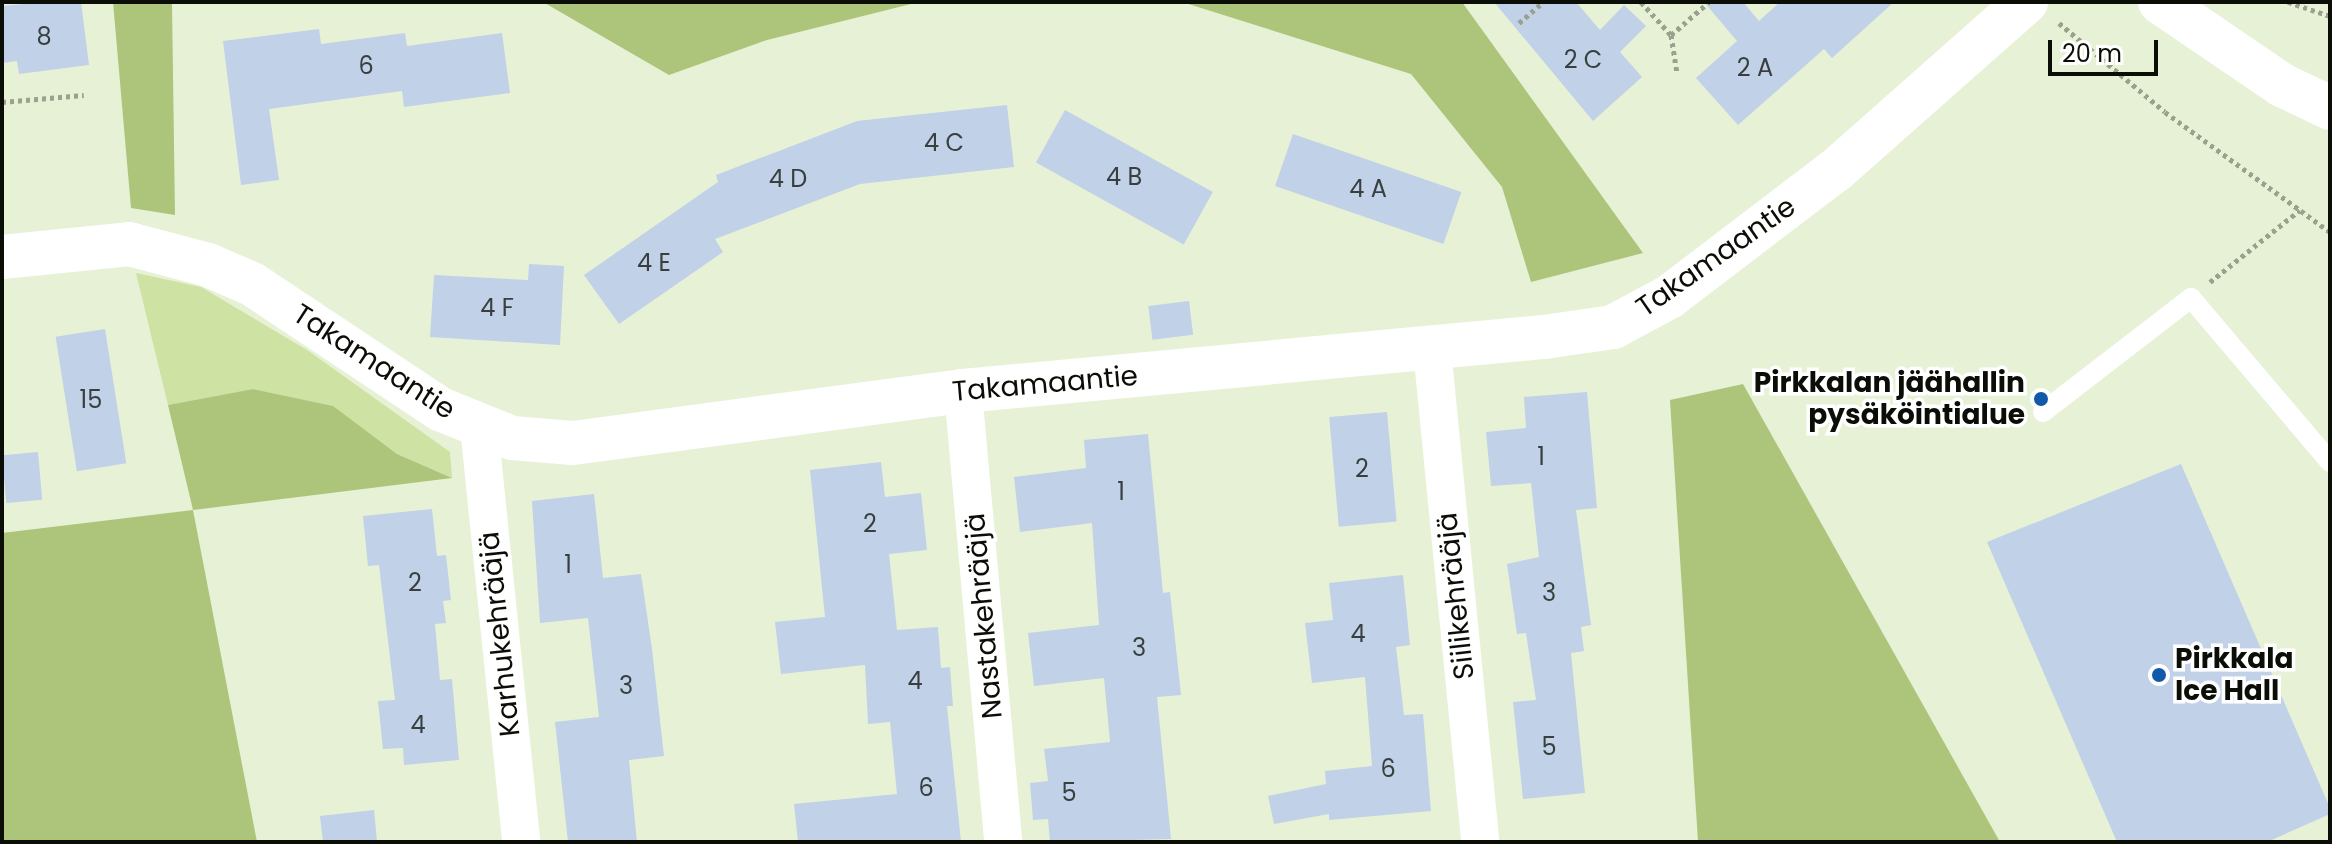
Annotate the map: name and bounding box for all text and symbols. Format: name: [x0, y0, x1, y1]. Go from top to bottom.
house number: 8: [36, 23, 52, 51]
scale bar: [2052, 24, 2162, 74]
text: 20 m: [2062, 37, 2122, 70]
house number: 2 C: [1564, 46, 1602, 74]
house number: 6: [358, 52, 374, 80]
house number: 2 A: [1737, 54, 1773, 82]
house number: 4 C: [924, 129, 964, 157]
house number: 4 B: [1106, 163, 1142, 191]
house number: 4 D: [769, 165, 807, 193]
house number: 4 A: [1349, 175, 1387, 203]
street label: Takamaantie: [1630, 190, 1802, 324]
house number: 4 E: [637, 249, 671, 277]
house number: 4 F: [480, 294, 514, 322]
street label: Takamaantie: [287, 297, 461, 427]
street label: Takamaantie: [951, 359, 1139, 409]
place label: Pirkkalan jäähallin pysäköintialue: [1754, 366, 2025, 432]
house number: 15: [80, 386, 102, 414]
marker: Pirkkalan jäähallin pysäköintialue: [2032, 390, 2050, 408]
house number: 1: [1537, 443, 1545, 471]
house number: 2: [1355, 455, 1369, 483]
house number: 1: [1117, 478, 1125, 506]
house number: 2: [863, 510, 877, 538]
street label: Siilikehrääjä: [1431, 511, 1481, 681]
street label: Nastakehrääjä: [958, 512, 1010, 720]
street label: Karhukehrääjä: [473, 530, 527, 738]
house number: 1: [564, 551, 572, 579]
house number: 2: [408, 569, 422, 597]
house number: 3: [1542, 579, 1556, 607]
house number: 4: [1350, 620, 1366, 648]
house number: 3: [1132, 634, 1146, 662]
place label: Pirkkala Ice Hall: [2175, 642, 2294, 708]
marker: Pirkkala Ice Hall: [2150, 666, 2168, 684]
house number: 4: [907, 667, 923, 695]
house number: 3: [619, 672, 633, 700]
house number: 4: [410, 711, 426, 739]
house number: 5: [1541, 733, 1557, 761]
house number: 6: [1380, 755, 1396, 783]
house number: 6: [918, 774, 934, 802]
house number: 5: [1061, 779, 1077, 807]

